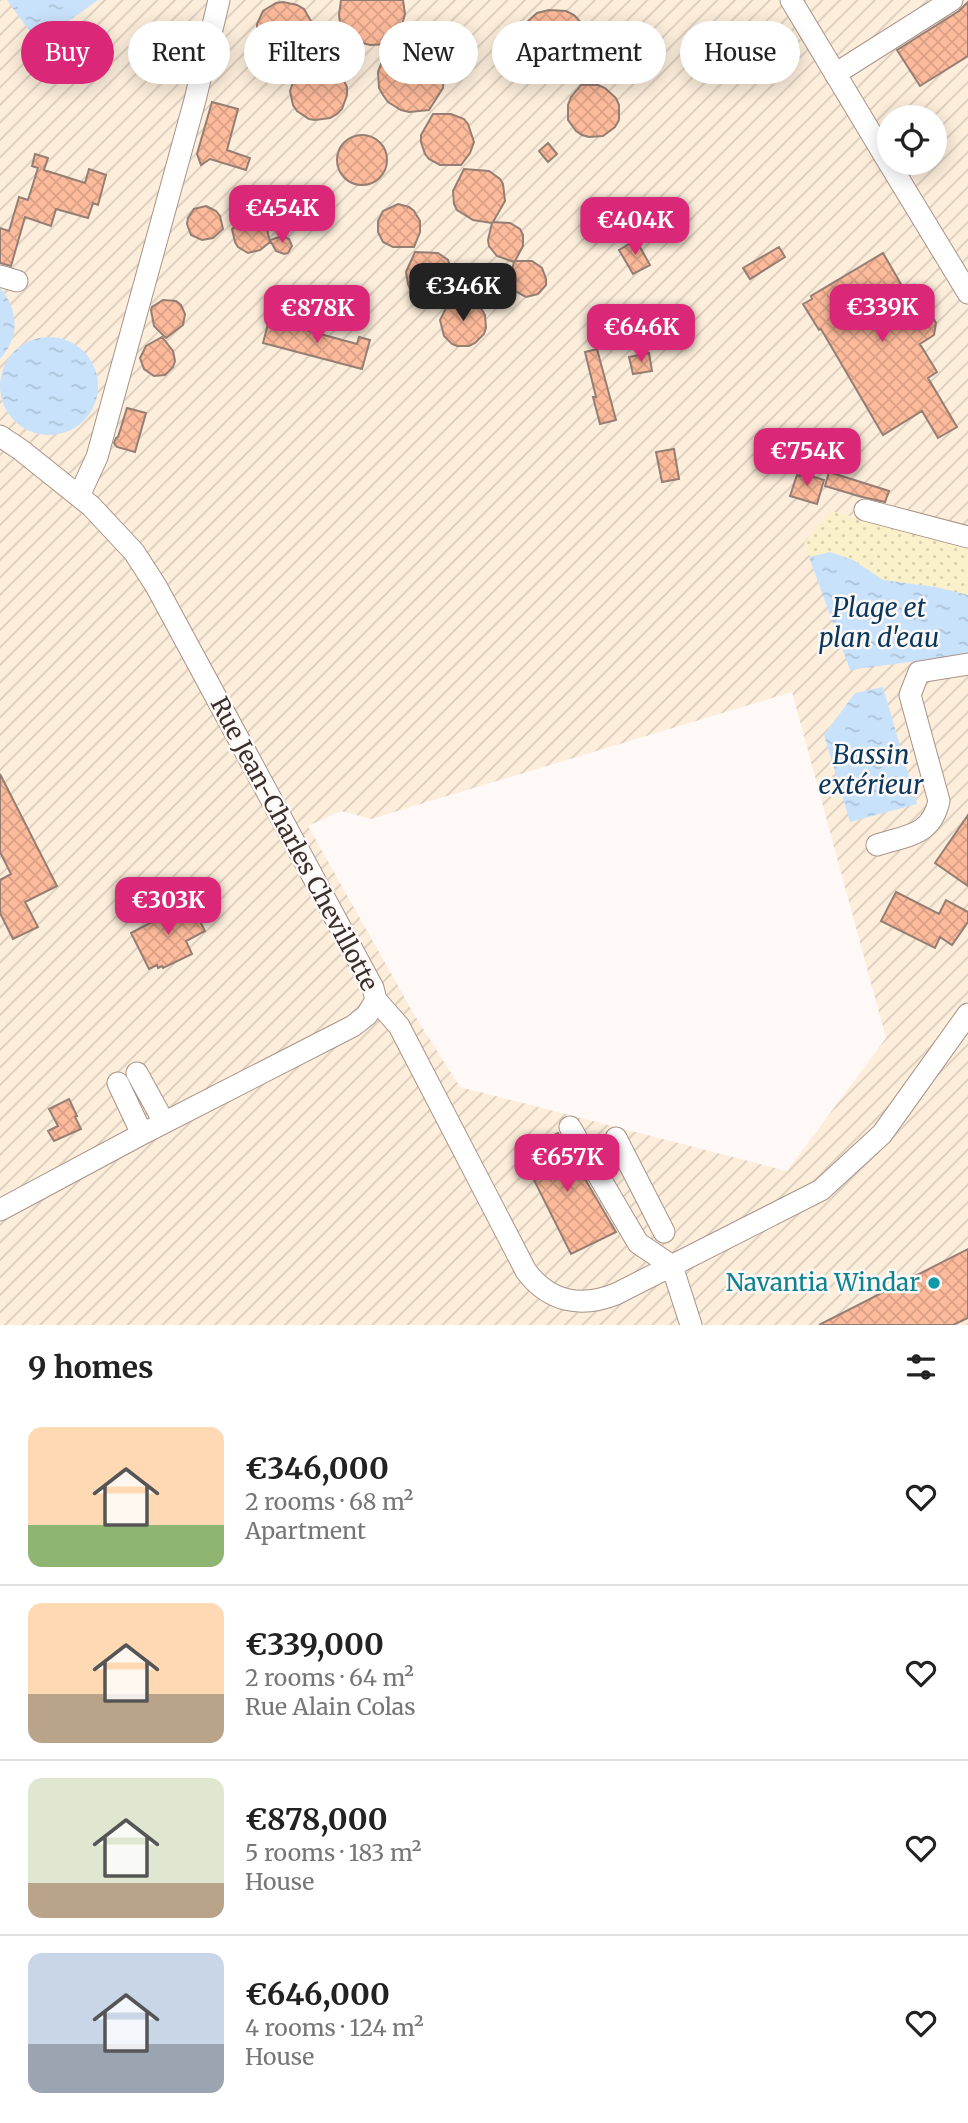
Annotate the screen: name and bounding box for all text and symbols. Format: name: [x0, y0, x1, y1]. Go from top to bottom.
chip: Buy: [21, 21, 114, 84]
chip: Rent: [128, 21, 230, 84]
chip: Filters: [244, 21, 365, 84]
chip: New: [379, 21, 478, 84]
chip: Apartment: [492, 21, 666, 84]
chip: House: [680, 21, 800, 84]
map controls: [877, 105, 947, 175]
button: locate: [877, 105, 947, 175]
pin: €454K: [233, 186, 331, 245]
text: €454K: [245, 193, 319, 222]
pin: €404K: [586, 198, 684, 257]
text: €404K: [596, 205, 674, 234]
pin: €346K: [414, 264, 512, 323]
text: €346K: [425, 271, 501, 300]
pin: €339K: [833, 284, 931, 344]
pin: €878K: [268, 286, 366, 345]
text: €339K: [846, 292, 918, 321]
text: €878K: [280, 293, 354, 322]
pin: €646K: [592, 304, 690, 364]
text: €646K: [603, 312, 679, 341]
pin: €754K: [758, 428, 856, 488]
text: €754K: [770, 436, 844, 465]
water label: Plage et plan d'eau: [819, 591, 939, 654]
street label: Rue Jean-Charles Chevillotte: [204, 692, 385, 996]
water label: Bassin extérieur: [818, 738, 924, 801]
pin: €303K: [119, 878, 217, 937]
text: €303K: [131, 885, 205, 914]
pin: €657K: [518, 1134, 616, 1194]
text: €657K: [530, 1142, 604, 1171]
place label: Navantia Windar: [726, 1267, 920, 1298]
marker: Navantia Windar: [926, 1275, 942, 1291]
text: 9 homes: [28, 1348, 154, 1386]
icon: filters: [902, 1348, 940, 1386]
text: €346,000: [245, 1449, 389, 1487]
icon: home: [84, 1455, 168, 1539]
icon: heart: [902, 1478, 940, 1516]
text: 2 rooms · 68 m²: [245, 1487, 413, 1516]
text: Apartment: [245, 1516, 366, 1545]
text: €339,000: [245, 1625, 384, 1663]
icon: home: [84, 1631, 168, 1715]
icon: heart: [902, 1654, 940, 1692]
text: 2 rooms · 64 m²: [245, 1663, 414, 1692]
text: Rue Alain Colas: [245, 1692, 416, 1721]
text: €878,000: [245, 1800, 388, 1838]
icon: home: [84, 1806, 168, 1890]
icon: heart: [902, 1829, 940, 1867]
text: 5 rooms · 183 m²: [245, 1838, 421, 1867]
text: House: [245, 1867, 314, 1896]
text: €646,000: [245, 1975, 390, 2013]
icon: home: [84, 1981, 168, 2065]
icon: heart: [902, 2004, 940, 2042]
text: 4 rooms · 124 m²: [245, 2013, 424, 2042]
text: House: [245, 2042, 314, 2071]

